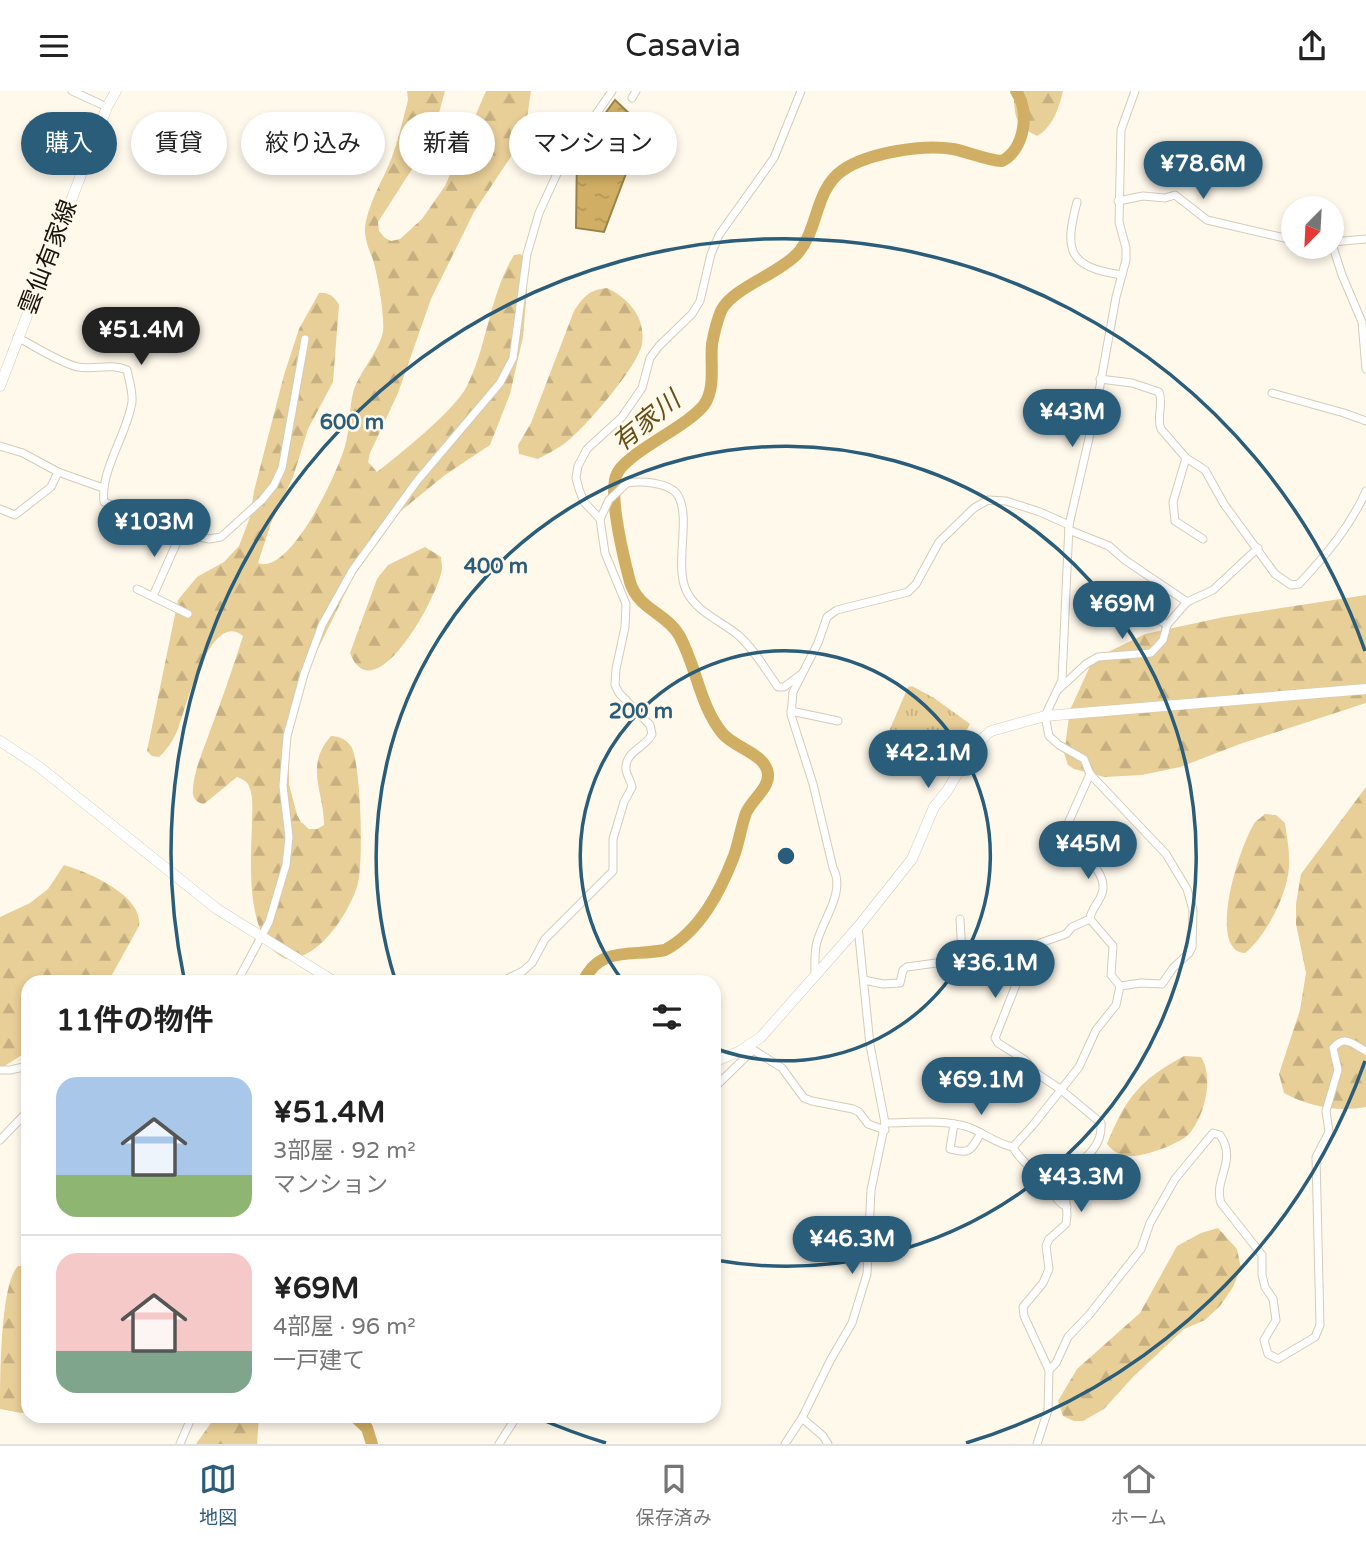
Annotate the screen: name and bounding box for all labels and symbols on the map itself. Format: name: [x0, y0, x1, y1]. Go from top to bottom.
pin: ¥78.6M: [1146, 141, 1260, 201]
street label: 雲仙有家線: [13, 196, 84, 318]
north arrow: [1281, 196, 1344, 259]
pin: ¥51.4M: [84, 307, 198, 367]
water label: 有家川: [606, 383, 689, 458]
pin: ¥43M: [1031, 389, 1113, 449]
text: 600 m: [320, 410, 384, 435]
pin: ¥103M: [105, 499, 203, 559]
text: 400 m: [464, 554, 528, 579]
pin: ¥69M: [1081, 581, 1163, 641]
text: 200 m: [609, 699, 673, 724]
pin: ¥42.1M: [871, 731, 985, 790]
pin: ¥45M: [1047, 821, 1129, 881]
centre of rings: [774, 844, 798, 868]
pin: ¥36.1M: [938, 941, 1052, 1000]
pin: ¥69.1M: [924, 1058, 1038, 1117]
pin: ¥43.3M: [1024, 1155, 1138, 1214]
pin: ¥46.3M: [795, 1217, 909, 1276]

